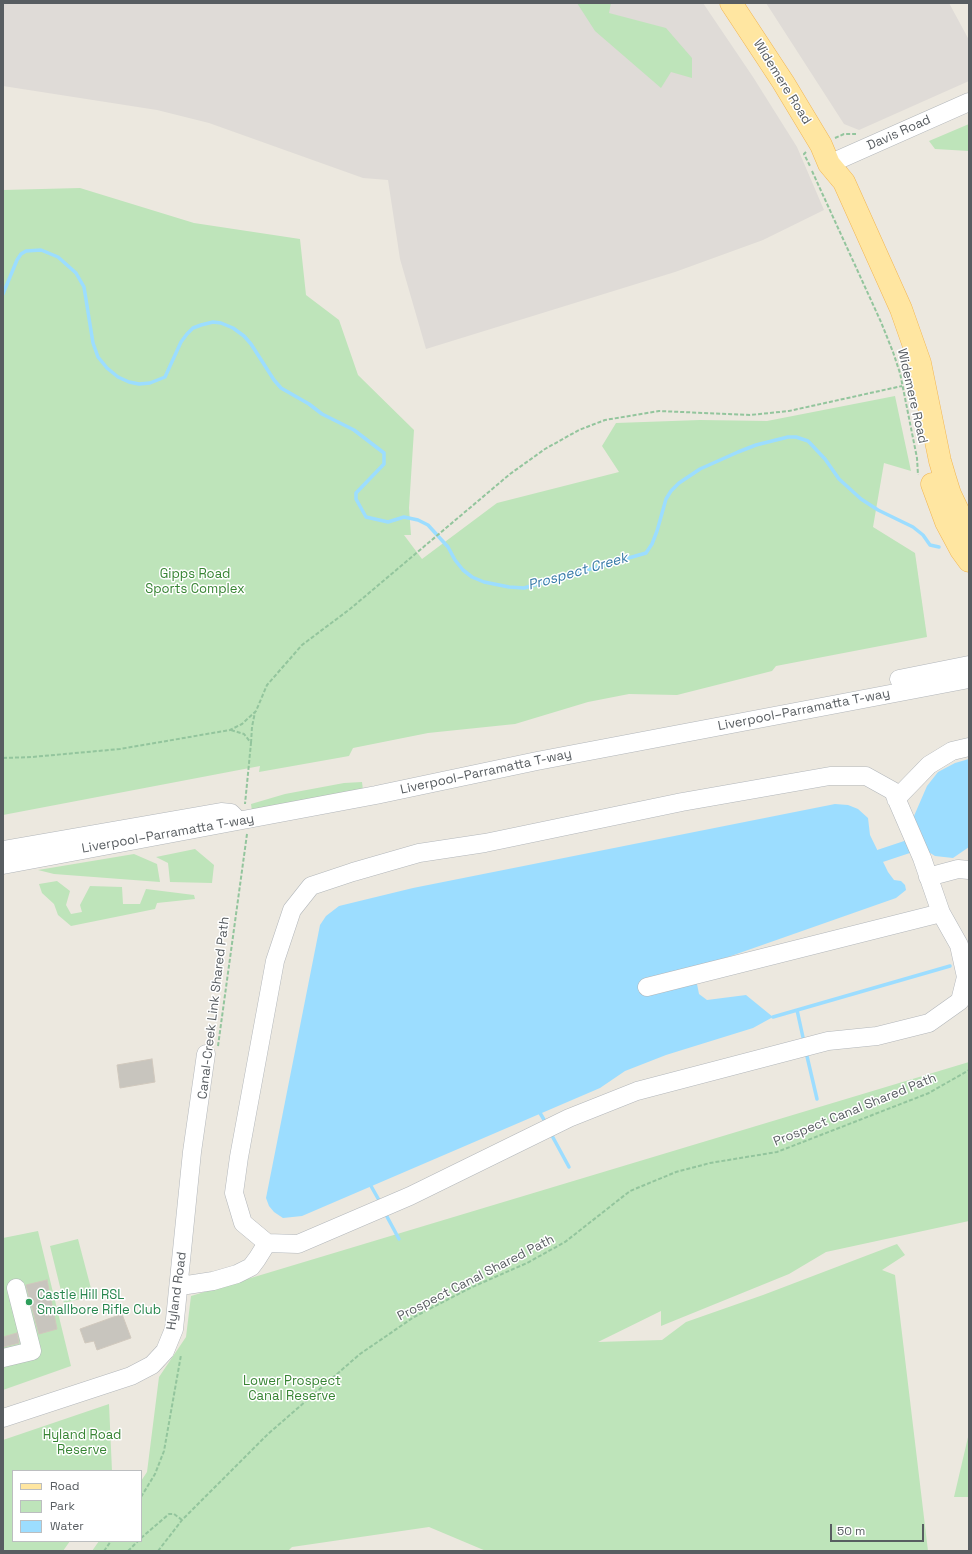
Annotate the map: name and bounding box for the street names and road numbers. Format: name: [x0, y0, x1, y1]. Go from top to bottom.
street label: Widemere Road: [750, 37, 814, 127]
street label: Davis Road: [865, 112, 933, 154]
street label: Widemere Road: [893, 347, 931, 445]
street label: Liverpool–Parramatta T-way: [717, 686, 891, 734]
street label: Liverpool–Parramatta T-way: [399, 746, 573, 798]
street label: Liverpool–Parramatta T-way: [81, 811, 255, 857]
street label: Canal-Creek Link Shared Path: [195, 916, 233, 1100]
street label: Prospect Canal Shared Path: [771, 1070, 939, 1150]
street label: Prospect Canal Shared Path: [395, 1232, 557, 1324]
street label: Hyland Road: [164, 1251, 190, 1331]

